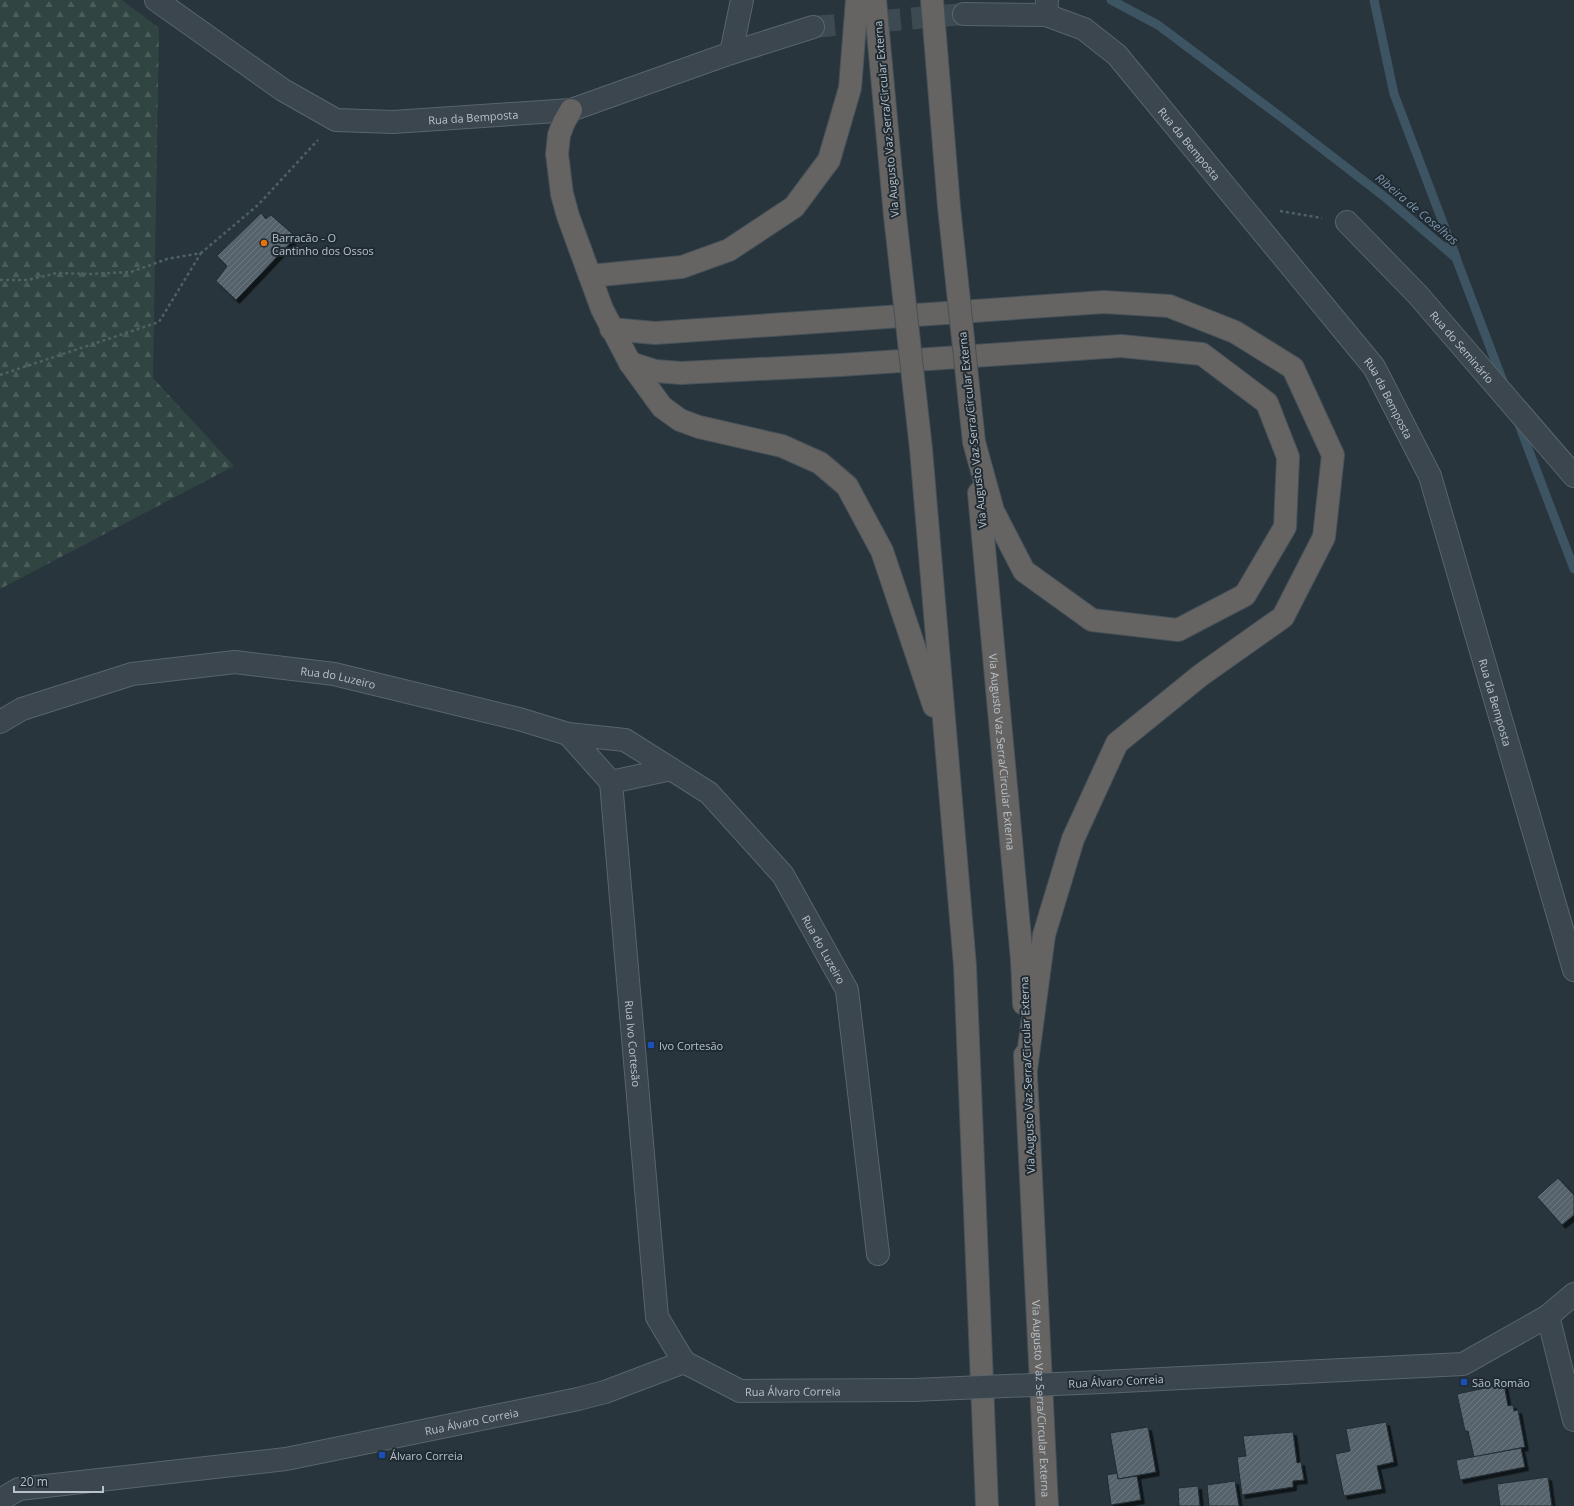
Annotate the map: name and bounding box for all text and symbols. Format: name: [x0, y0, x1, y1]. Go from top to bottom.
street label: Via Augusto Vaz Serra/Circular Externa: [870, 20, 902, 218]
street label: Rua da Bemposta: [1155, 104, 1224, 183]
street label: Rua da Bemposta: [428, 106, 519, 127]
water label: Ribeira de Coselhas: [1372, 169, 1462, 249]
place label: Barracão - O Cantinho dos Ossos: [272, 230, 374, 258]
marker: Barracão - O Cantinho dos Ossos: [259, 238, 269, 248]
street label: Rua do Seminário: [1427, 307, 1498, 386]
street label: Via Augusto Vaz Serra/Circular Externa: [954, 331, 990, 529]
street label: Rua da Bemposta: [1361, 354, 1417, 441]
street label: Via Augusto Vaz Serra/Circular Externa: [986, 653, 1019, 851]
street label: Rua da Bemposta: [1476, 657, 1516, 748]
street label: Rua do Luzeiro: [300, 663, 378, 692]
street label: Rua do Luzeiro: [799, 912, 850, 987]
street label: Via Augusto Vaz Serra/Circular Externa: [1016, 976, 1038, 1174]
street label: Rua Ivo Cortesão: [622, 1000, 645, 1088]
place label: Ivo Cortesão: [659, 1038, 724, 1053]
marker: Ivo Cortesão: [646, 1040, 656, 1050]
street label: Via Augusto Vaz Serra/Circular Externa: [1029, 1300, 1054, 1498]
street label: Rua Álvaro Correia: [1068, 1371, 1164, 1391]
place label: São Romão: [1472, 1375, 1530, 1390]
marker: São Romão: [1459, 1377, 1469, 1387]
street label: Rua Álvaro Correia: [745, 1383, 841, 1398]
street label: Rua Álvaro Correia: [423, 1404, 520, 1438]
place label: Álvaro Correia: [390, 1448, 463, 1463]
marker: Álvaro Correia: [377, 1450, 387, 1460]
scale bar: [14, 1468, 103, 1494]
text: 20 m: [20, 1473, 48, 1490]

